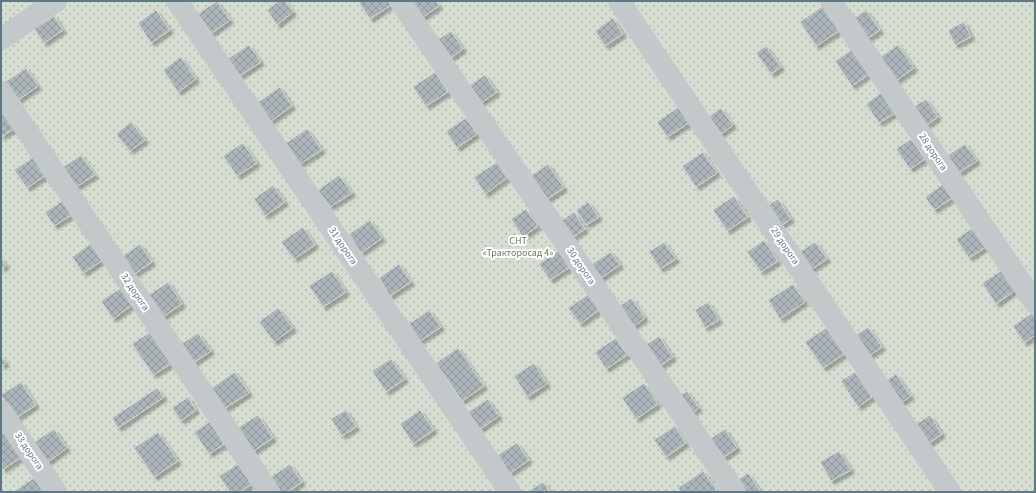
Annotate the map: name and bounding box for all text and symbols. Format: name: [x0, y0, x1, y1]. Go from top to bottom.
street label: 28 дорога: [915, 130, 951, 174]
street label: 31 дорога: [325, 224, 361, 268]
street label: 29 дорога: [767, 224, 803, 268]
park label: СНТ «Тракторосад 4»: [483, 234, 553, 260]
street label: 30 дорога: [563, 244, 599, 288]
street label: 32 дорога: [117, 270, 153, 314]
street label: 33 дорога: [11, 429, 47, 473]

